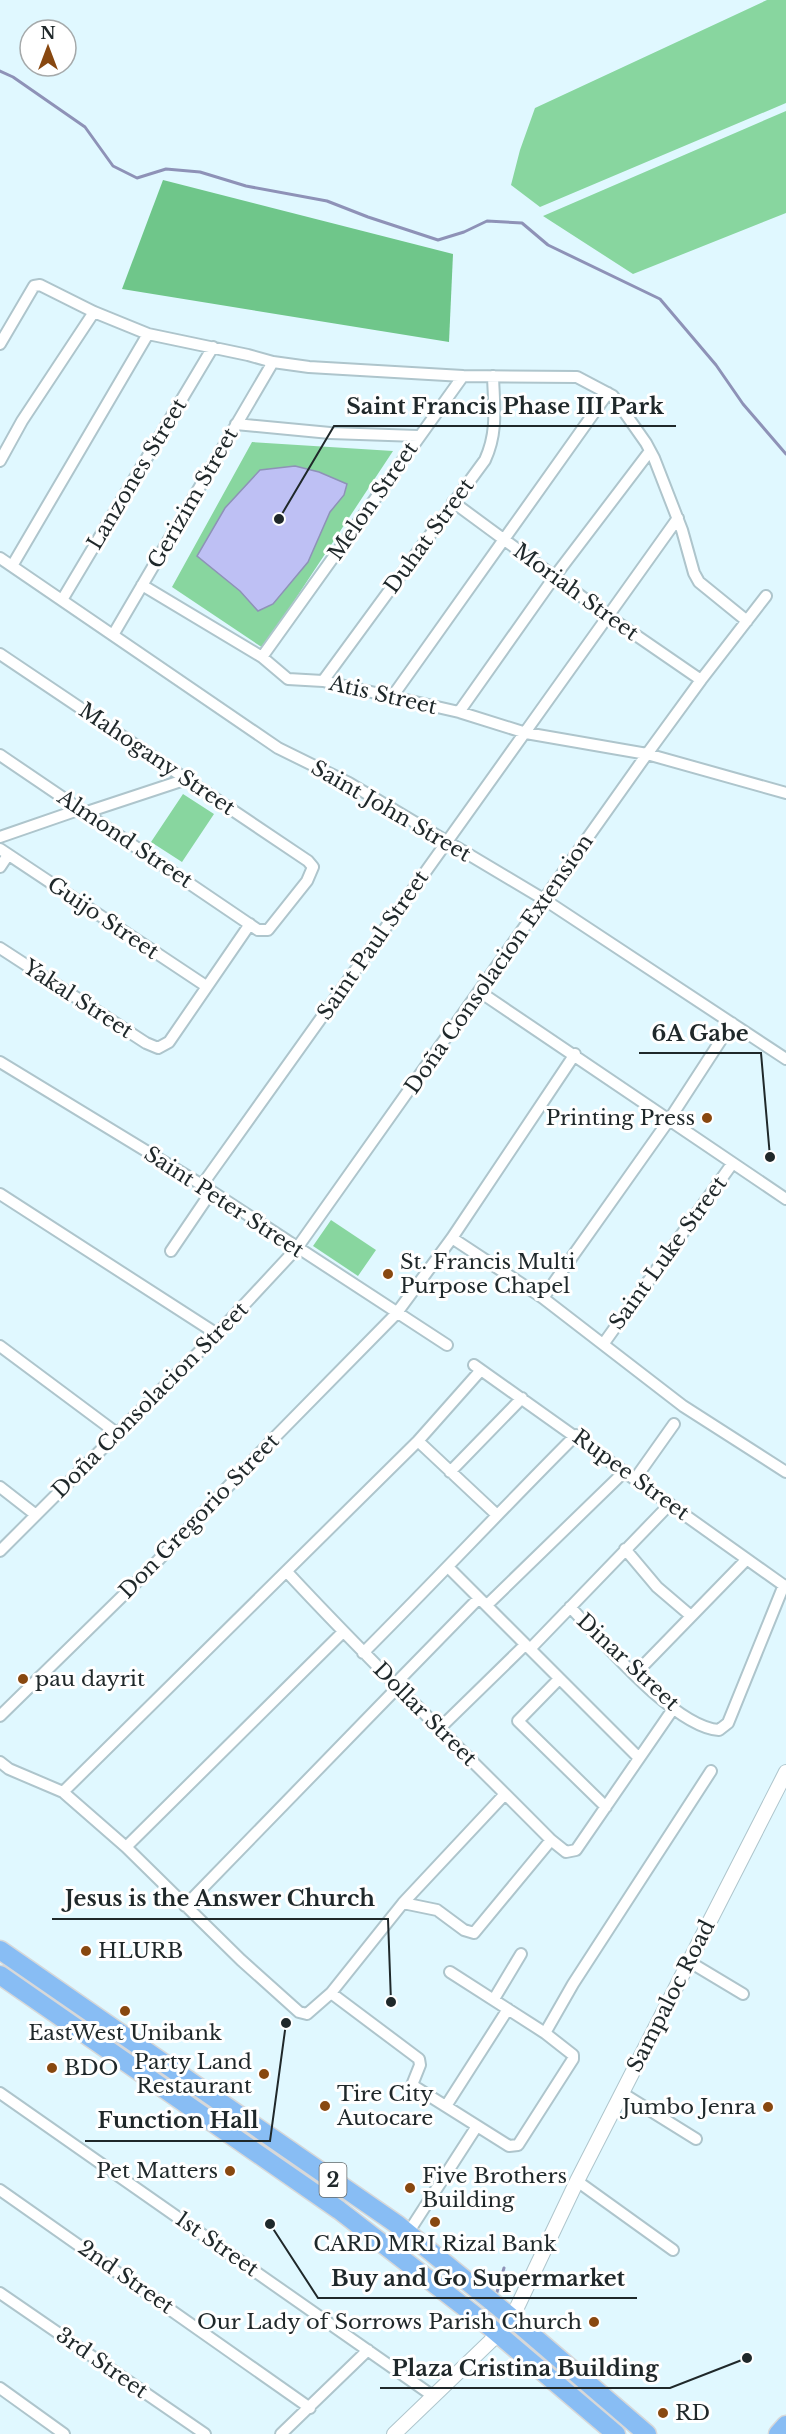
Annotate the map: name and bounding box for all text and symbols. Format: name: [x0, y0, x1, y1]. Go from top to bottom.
north arrow: [18, 18, 78, 78]
text: N: [40, 23, 56, 43]
callout: Saint Francis Phase III Park: [334, 386, 676, 426]
text: Saint Francis Phase III Park: [346, 393, 664, 420]
street label: Lanzones Street: [82, 394, 192, 554]
street label: Gerizim Street: [142, 423, 244, 573]
street label: Melon Street: [323, 437, 423, 565]
street label: Duhat Street: [379, 473, 479, 599]
street label: Moriah Street: [508, 538, 644, 646]
street label: Atis Street: [326, 670, 440, 720]
street label: Mahogany Street: [74, 697, 240, 821]
street label: Saint John Street: [306, 755, 476, 867]
street label: Almond Street: [52, 784, 197, 894]
street label: Doña Consolacion Extension: [399, 829, 599, 1099]
street label: Saint Paul Street: [312, 865, 434, 1025]
street label: Guijo Street: [42, 871, 164, 965]
street label: Yakal Street: [17, 953, 138, 1044]
callout: 6A Gabe: [639, 1013, 761, 1053]
text: 6A Gabe: [651, 1020, 749, 1047]
place label: Printing Press: [546, 1105, 695, 1131]
marker: Printing Press: [700, 1111, 714, 1125]
street label: Saint Peter Street: [139, 1141, 309, 1263]
street label: Saint Luke Street: [604, 1171, 732, 1335]
place label: St. Francis Multi Purpose Chapel: [400, 1249, 575, 1299]
marker: St. Francis Multi Purpose Chapel: [381, 1267, 395, 1281]
street label: Doña Consolacion Street: [46, 1296, 254, 1504]
street label: Rupee Street: [567, 1424, 695, 1526]
street label: Don Gregorio Street: [114, 1428, 285, 1604]
street label: Dinar Street: [571, 1608, 685, 1716]
street label: Dollar Street: [368, 1657, 482, 1771]
place label: pau dayrit: [35, 1666, 145, 1692]
marker: pau dayrit: [16, 1672, 30, 1686]
callout: Jesus is the Answer Church: [52, 1879, 388, 1919]
text: Jesus is the Answer Church: [61, 1885, 375, 1912]
street label: Sampaloc Road: [621, 1916, 721, 2076]
place label: HLURB: [98, 1938, 183, 1964]
marker: HLURB: [79, 1944, 93, 1958]
marker: EastWest Unibank: [118, 2004, 132, 2018]
place label: EastWest Unibank: [28, 2020, 222, 2046]
place label: Party Land Restaurant: [134, 2049, 252, 2099]
place label: BDO: [64, 2055, 118, 2081]
marker: BDO: [45, 2061, 59, 2075]
marker: Party Land Restaurant: [257, 2067, 271, 2081]
place label: Tire City Autocare: [336, 2081, 434, 2131]
place label: Jumbo Jenra: [619, 2094, 756, 2120]
marker: Tire City Autocare: [318, 2099, 332, 2113]
marker: Jumbo Jenra: [761, 2100, 775, 2114]
callout: Function Hall: [85, 2101, 270, 2141]
text: Function Hall: [98, 2107, 259, 2134]
place label: Pet Matters: [96, 2158, 218, 2184]
road number: 2: [320, 2163, 346, 2197]
place label: Five Brothers Building: [422, 2163, 567, 2213]
marker: Pet Matters: [223, 2164, 237, 2178]
marker: Five Brothers Building: [403, 2181, 417, 2195]
street label: 1st Street: [170, 2206, 264, 2282]
marker: CARD MRI Rizal Bank: [428, 2215, 442, 2229]
place label: CARD MRI Rizal Bank: [313, 2231, 557, 2257]
street label: 2nd Street: [73, 2235, 179, 2319]
callout: Buy and Go Supermarket: [318, 2258, 637, 2298]
text: Buy and Go Supermarket: [331, 2265, 626, 2292]
place label: Our Lady of Sorrows Parish Church: [197, 2309, 582, 2335]
marker: Our Lady of Sorrows Parish Church: [587, 2315, 601, 2329]
street label: 3rd Street: [51, 2322, 153, 2404]
callout: Plaza Cristina Building: [380, 2348, 670, 2388]
text: Plaza Cristina Building: [392, 2355, 659, 2382]
place label: RD: [675, 2400, 710, 2426]
marker: RD: [656, 2406, 670, 2420]

